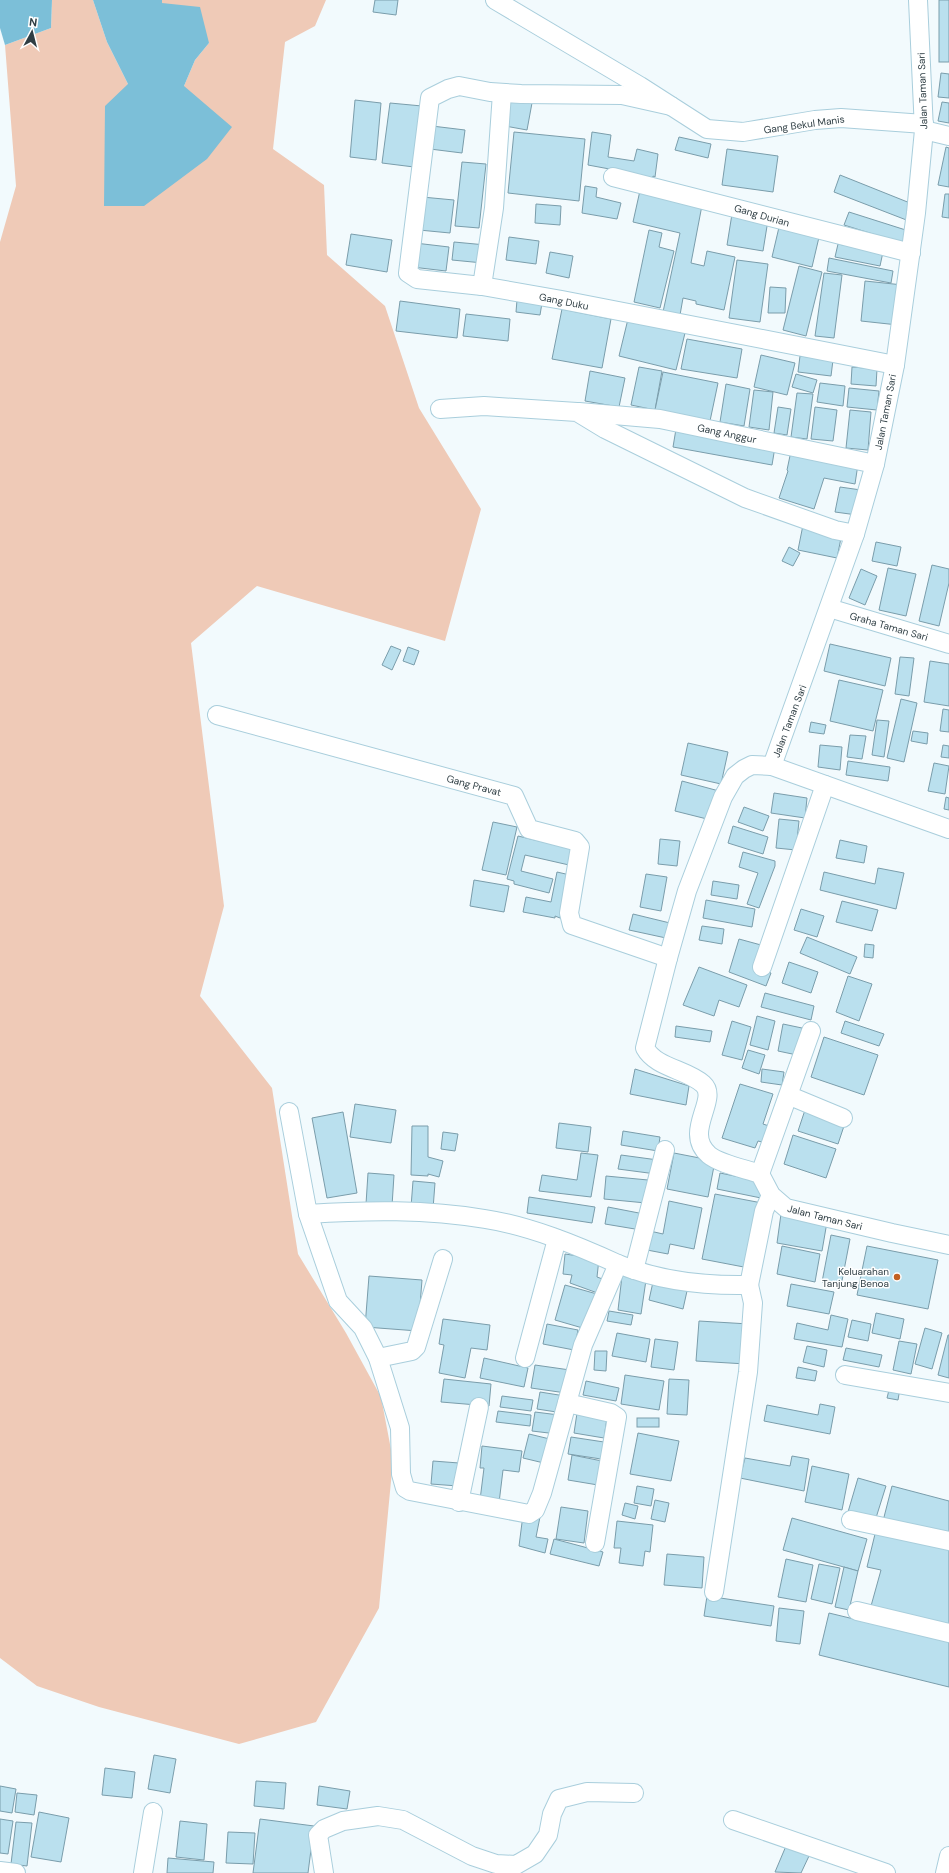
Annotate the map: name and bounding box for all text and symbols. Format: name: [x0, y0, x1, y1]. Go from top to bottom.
north arrow: [12, 12, 52, 52]
text: N: [28, 15, 38, 30]
street label: Jalan Taman Sari: [915, 52, 930, 130]
street label: Gang Bekul Manis: [763, 112, 845, 137]
street label: Gang Durian: [733, 201, 791, 230]
street label: Gang Duku: [538, 290, 590, 313]
street label: Jalan Taman Sari: [872, 373, 899, 451]
street label: Gang Anggur: [696, 421, 758, 446]
street label: Graha Taman Sari: [848, 609, 930, 644]
street label: Jalan Taman Sari: [770, 683, 809, 759]
street label: Gang Pravat: [445, 772, 503, 799]
street label: Jalan Taman Sari: [786, 1202, 864, 1233]
place label: Keluarahan Tanjung Benoa: [822, 1265, 889, 1290]
marker: Keluarahan Tanjung Benoa: [892, 1272, 902, 1282]

